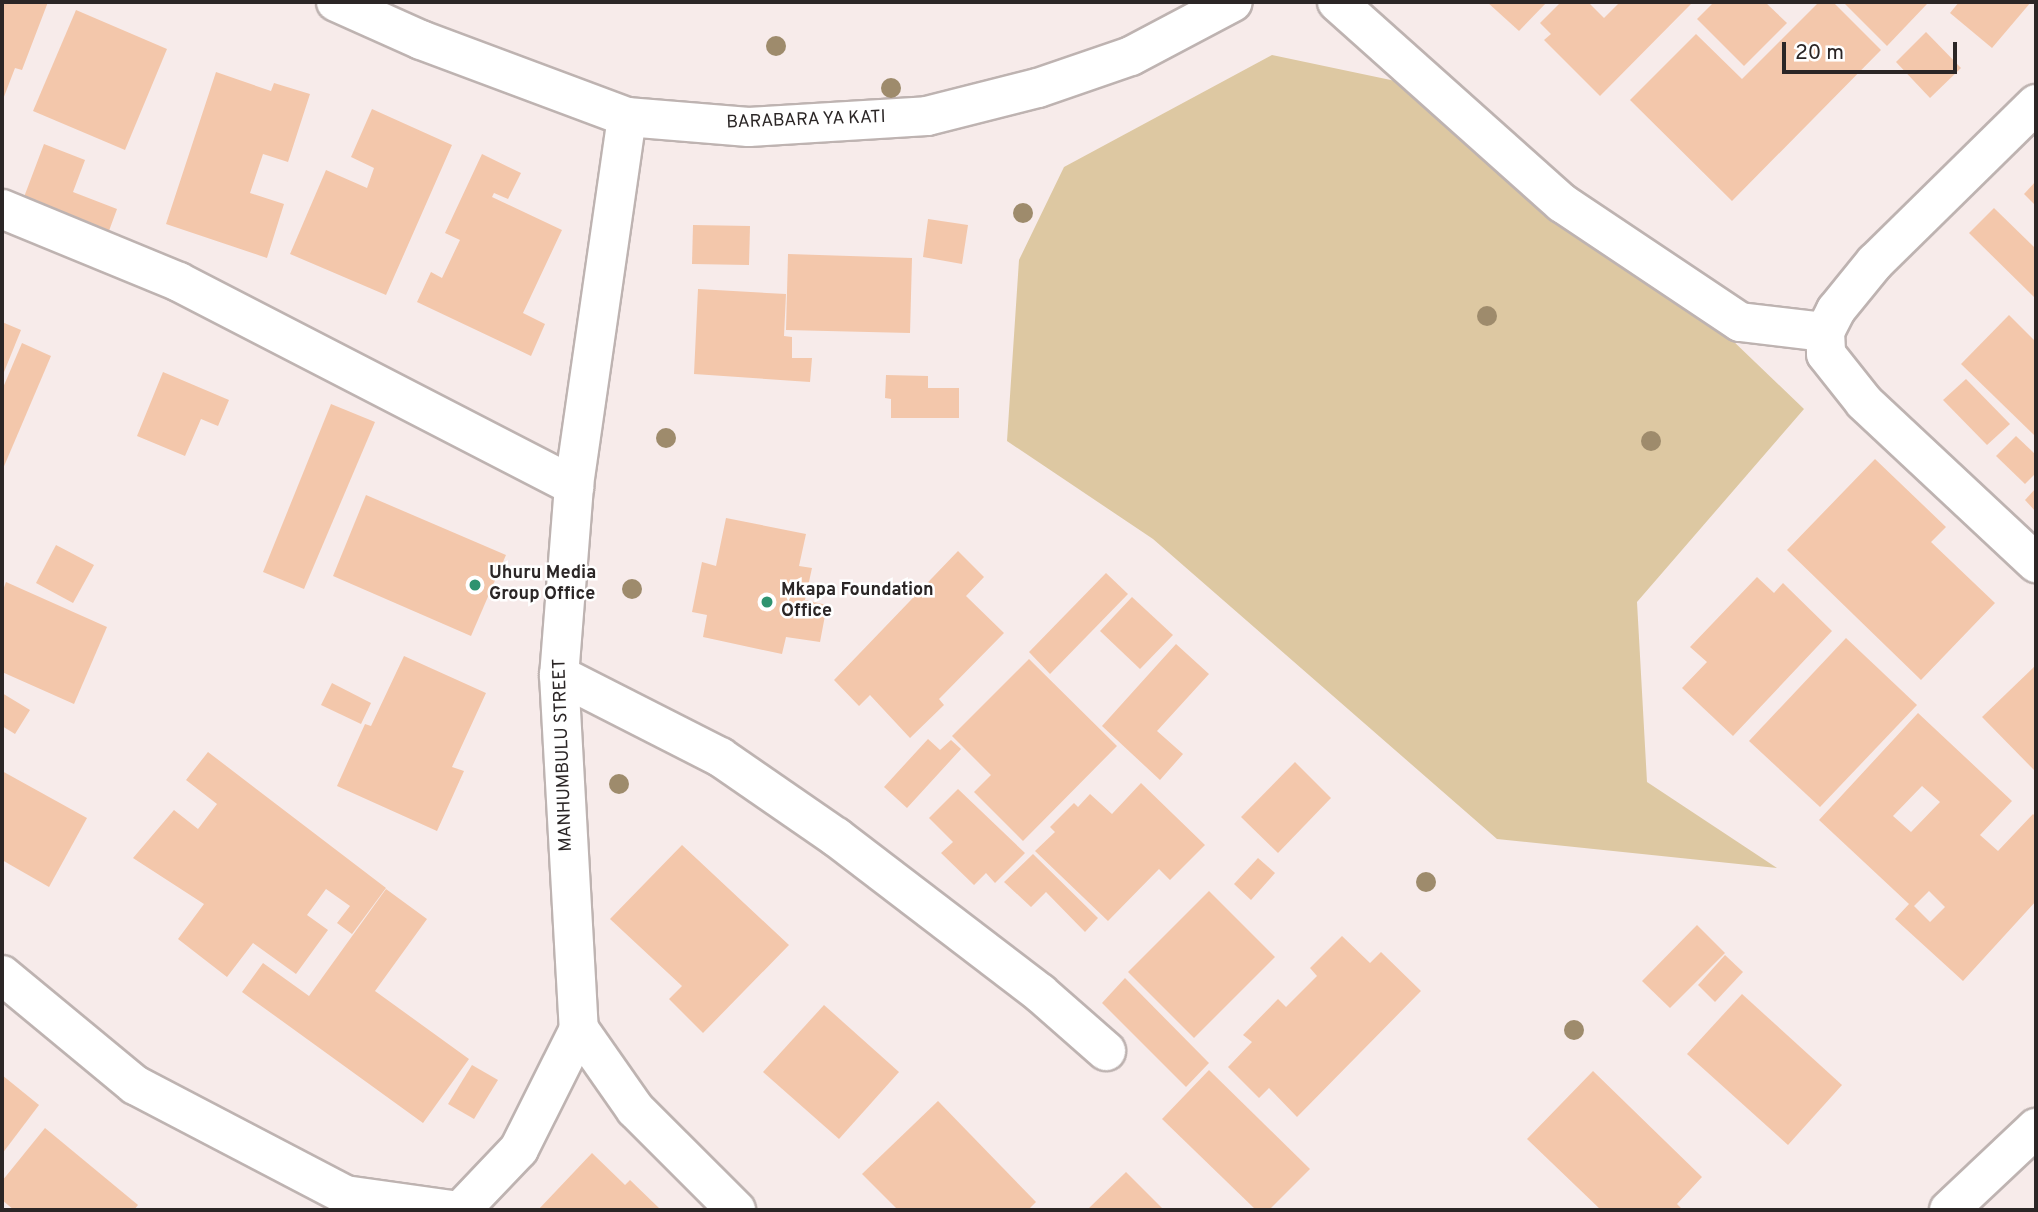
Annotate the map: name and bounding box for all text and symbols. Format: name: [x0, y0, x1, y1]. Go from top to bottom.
scale bar: [1786, 28, 1961, 72]
text: 20 m: [1795, 40, 1844, 67]
street label: BARABARA YA KATI: [725, 107, 887, 135]
place label: Uhuru Media Group Office: [489, 564, 596, 606]
marker: Uhuru Media Group Office: [467, 577, 483, 593]
place label: Mkapa Foundation Office: [781, 581, 934, 624]
marker: Mkapa Foundation Office: [759, 594, 775, 610]
street label: MANHUMBULU STREET: [550, 658, 578, 852]

